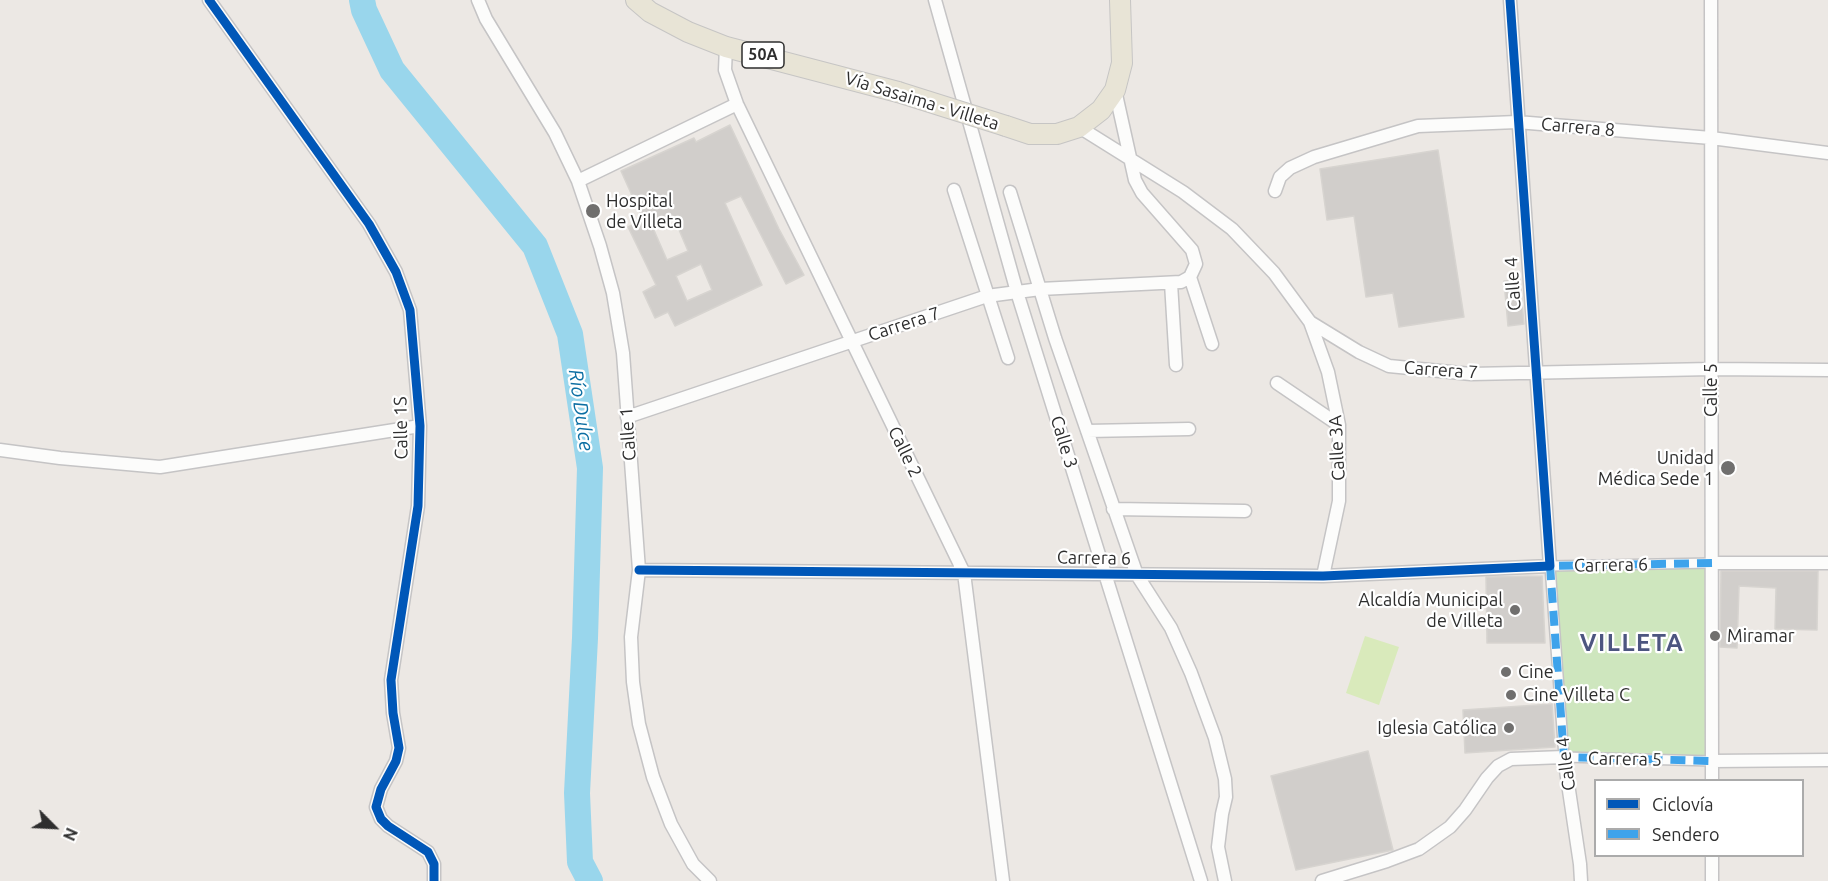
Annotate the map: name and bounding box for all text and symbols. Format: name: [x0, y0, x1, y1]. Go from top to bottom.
road number: 50A: [742, 42, 784, 68]
street label: Vía Sasaima - Villeta: [842, 67, 1002, 135]
street label: Carrera 8: [1540, 113, 1616, 141]
place label: Hospital de Villeta: [606, 190, 683, 232]
marker: Hospital de Villeta: [584, 202, 602, 220]
street label: Calle 4: [1500, 256, 1526, 312]
street label: Carrera 7: [865, 302, 943, 346]
street label: Carrera 7: [1403, 357, 1479, 383]
street label: Calle 5: [1700, 363, 1722, 417]
water label: Río Dulce: [563, 368, 599, 452]
street label: Calle 1S: [390, 396, 412, 460]
street label: Calle 1: [615, 406, 641, 462]
street label: Calle 3: [1046, 413, 1082, 471]
street label: Calle 3A: [1324, 415, 1350, 481]
street label: Calle 2: [883, 423, 927, 481]
place label: Unidad Médica Sede 1: [1598, 447, 1714, 490]
marker: Unidad Médica Sede 1: [1719, 459, 1737, 477]
street label: Carrera 6: [1057, 547, 1131, 569]
street label: Carrera 6: [1574, 554, 1648, 576]
place label: Alcaldía Municipal de Villeta: [1358, 589, 1503, 632]
marker: Alcaldía Municipal de Villeta: [1508, 603, 1522, 617]
place label: Miramar: [1727, 625, 1795, 647]
district label: VILLETA: [1580, 629, 1684, 657]
marker: Miramar: [1708, 629, 1722, 643]
place label: Cine: [1518, 661, 1554, 683]
marker: Cine: [1499, 665, 1513, 679]
place label: Cine Villeta C: [1523, 684, 1630, 706]
marker: Cine Villeta C: [1504, 688, 1518, 702]
place label: Iglesia Católica: [1377, 717, 1497, 739]
marker: Iglesia Católica: [1502, 721, 1516, 735]
street label: Calle 4: [1552, 736, 1580, 792]
street label: Carrera 5: [1588, 748, 1662, 770]
legend: [1594, 779, 1804, 857]
text: Ciclovía: [1652, 794, 1713, 814]
north arrow: [24, 797, 84, 857]
text: Sendero: [1652, 824, 1719, 844]
text: N: [60, 825, 81, 843]

